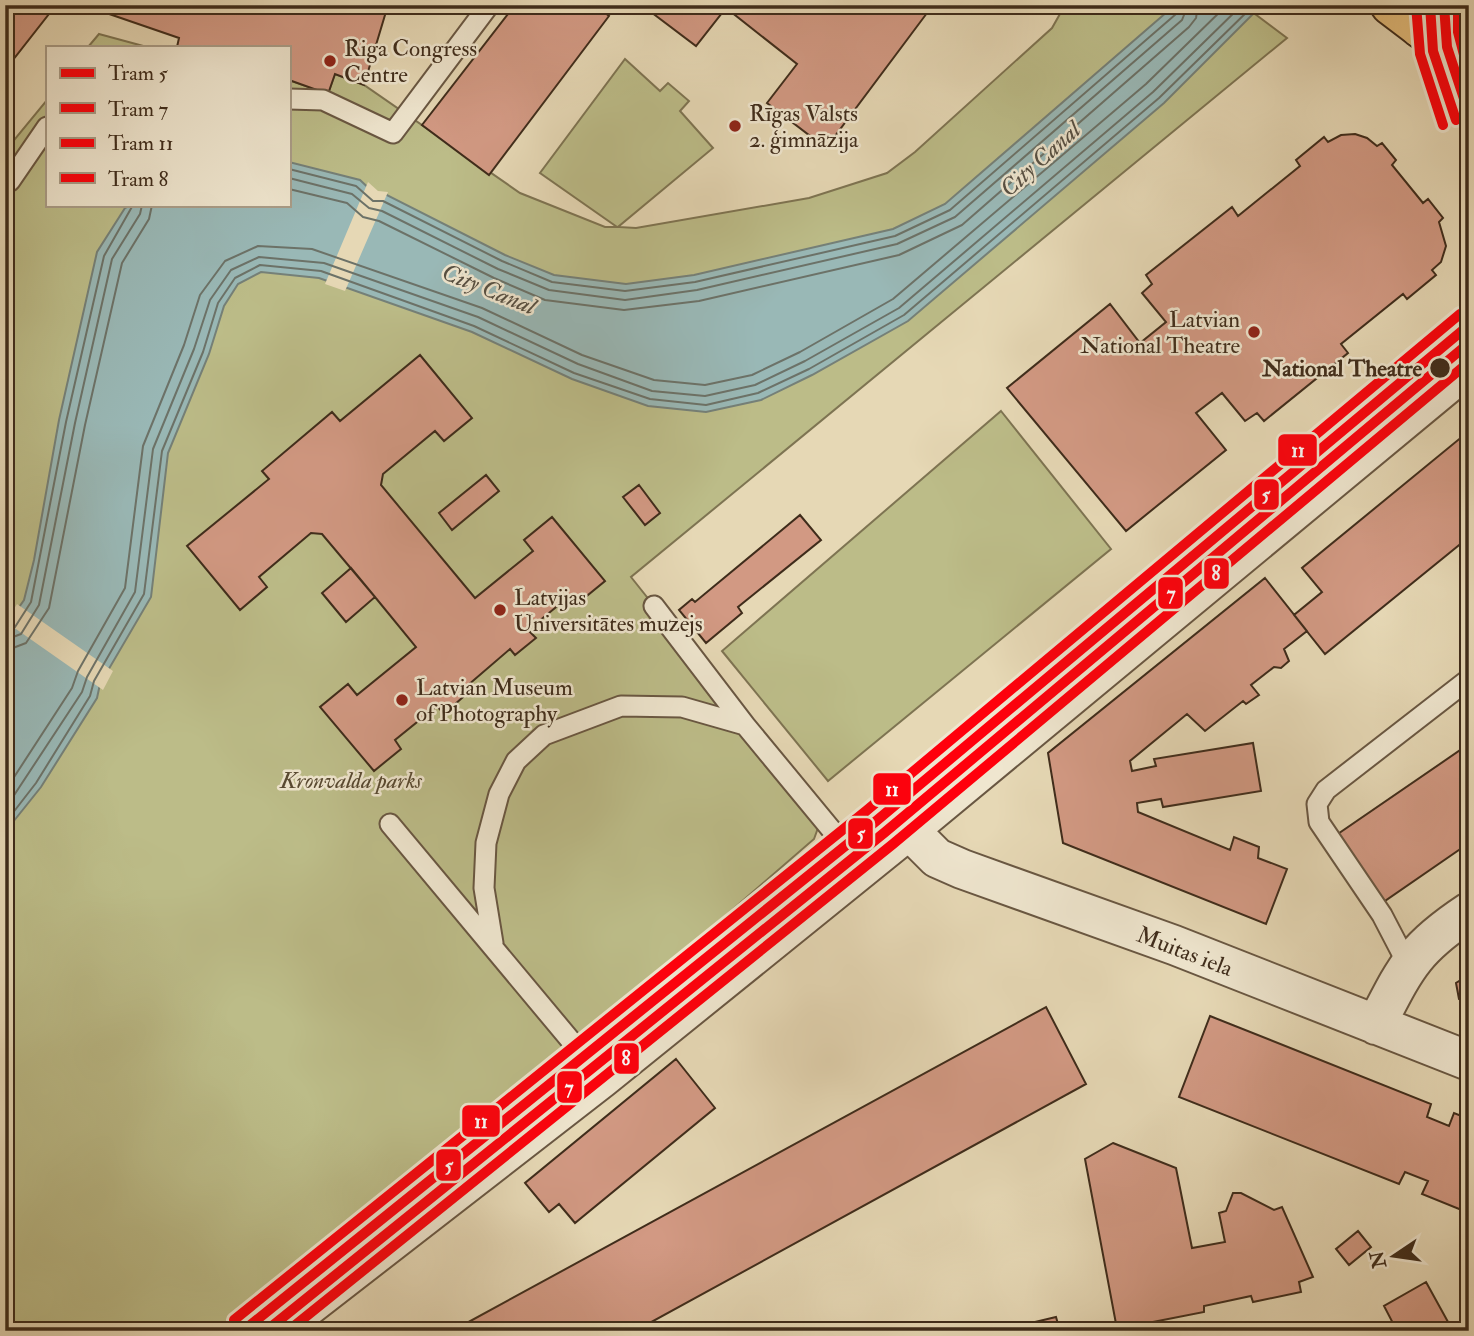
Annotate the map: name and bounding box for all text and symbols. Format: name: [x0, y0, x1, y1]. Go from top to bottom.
place label: Riga Congress Centre: [344, 34, 477, 89]
legend: [46, 46, 290, 206]
marker: Riga Congress Centre: [322, 53, 338, 69]
text: Tram 5: [108, 60, 168, 87]
text: Tram 7: [108, 96, 168, 123]
place label: Rīgas Valsts 2. ģimnāzija: [749, 99, 859, 154]
water label: City Canal: [993, 113, 1089, 204]
marker: Rīgas Valsts 2. ģimnāzija: [727, 118, 743, 134]
text: Tram 11: [108, 130, 173, 157]
text: Tram 8: [108, 166, 168, 193]
water label: City Canal: [437, 257, 542, 323]
place label: Latvian National Theatre: [1080, 305, 1240, 360]
marker: Latvian National Theatre: [1246, 324, 1262, 340]
place label: National Theatre: [1261, 354, 1422, 383]
marker: National Theatre: [1428, 356, 1452, 380]
line badge: 11: [1277, 433, 1318, 467]
text: 11: [1291, 439, 1305, 463]
line badge: 5: [1253, 478, 1280, 511]
text: 5: [1262, 483, 1271, 507]
line badge: 8: [1203, 557, 1230, 590]
text: 8: [1212, 562, 1221, 586]
line badge: 7: [1157, 576, 1184, 610]
text: 7: [1167, 582, 1176, 606]
place label: Latvijas Universitātes muzejs: [514, 583, 703, 638]
marker: Latvijas Universitātes muzejs: [492, 602, 508, 618]
place label: Latvian Museum of Photography: [416, 673, 573, 729]
marker: Latvian Museum of Photography: [394, 692, 410, 708]
park label: Kronvalda parks: [279, 766, 422, 795]
line badge: 11: [872, 772, 912, 806]
text: 11: [885, 778, 899, 802]
line badge: 5: [847, 817, 874, 850]
text: 5: [857, 822, 866, 846]
street label: Muitas iela: [1133, 920, 1237, 983]
line badge: 8: [613, 1042, 640, 1075]
text: 8: [622, 1047, 631, 1071]
line badge: 7: [556, 1070, 583, 1104]
text: 7: [565, 1076, 574, 1100]
line badge: 11: [461, 1104, 501, 1138]
text: 11: [474, 1110, 488, 1134]
line badge: 5: [435, 1148, 462, 1182]
text: 5: [445, 1154, 454, 1178]
north arrow: [1358, 1220, 1428, 1290]
text: N: [1365, 1248, 1392, 1272]

